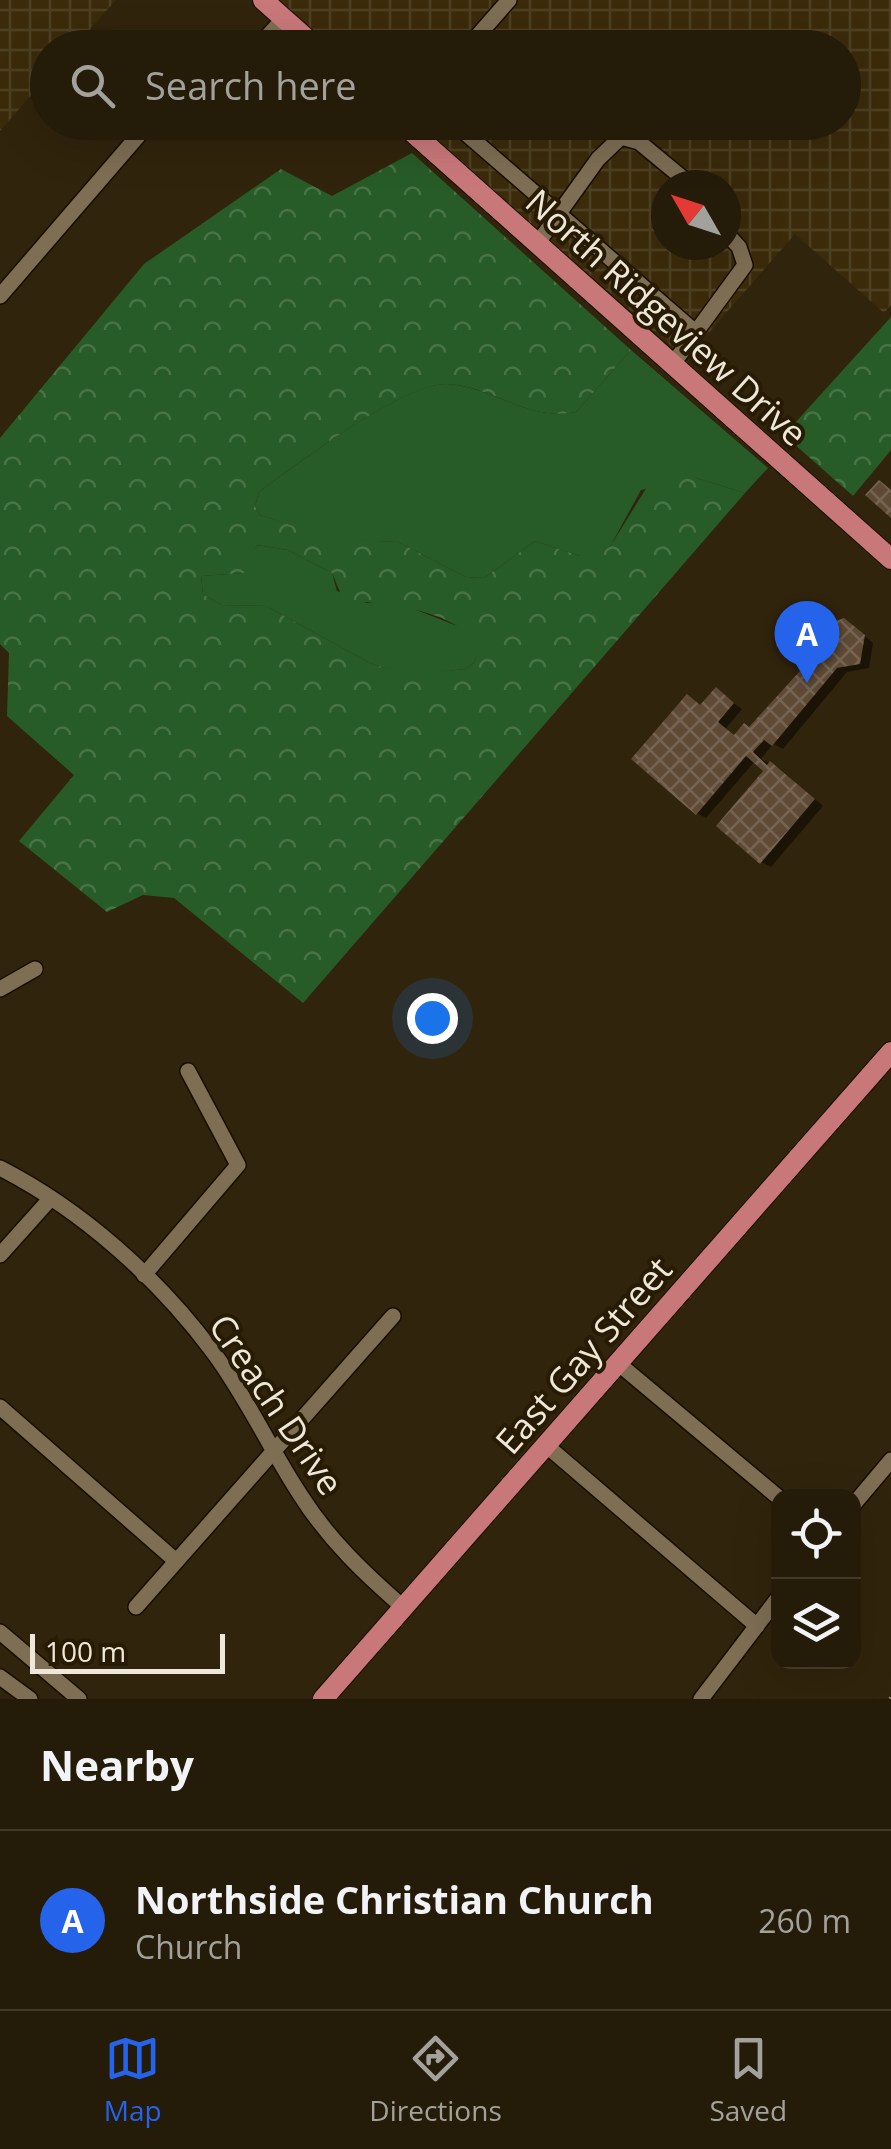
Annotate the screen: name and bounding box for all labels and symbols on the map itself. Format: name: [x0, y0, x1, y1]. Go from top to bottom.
north arrow: [651, 170, 741, 260]
street label: North Ridgeview Drive: [516, 178, 818, 456]
pin: A: [774, 600, 840, 683]
your location: [407, 993, 458, 1044]
street label: East Gay Street: [484, 1247, 682, 1463]
street label: Creach Drive: [199, 1304, 355, 1504]
scale bar: [30, 1629, 225, 1674]

